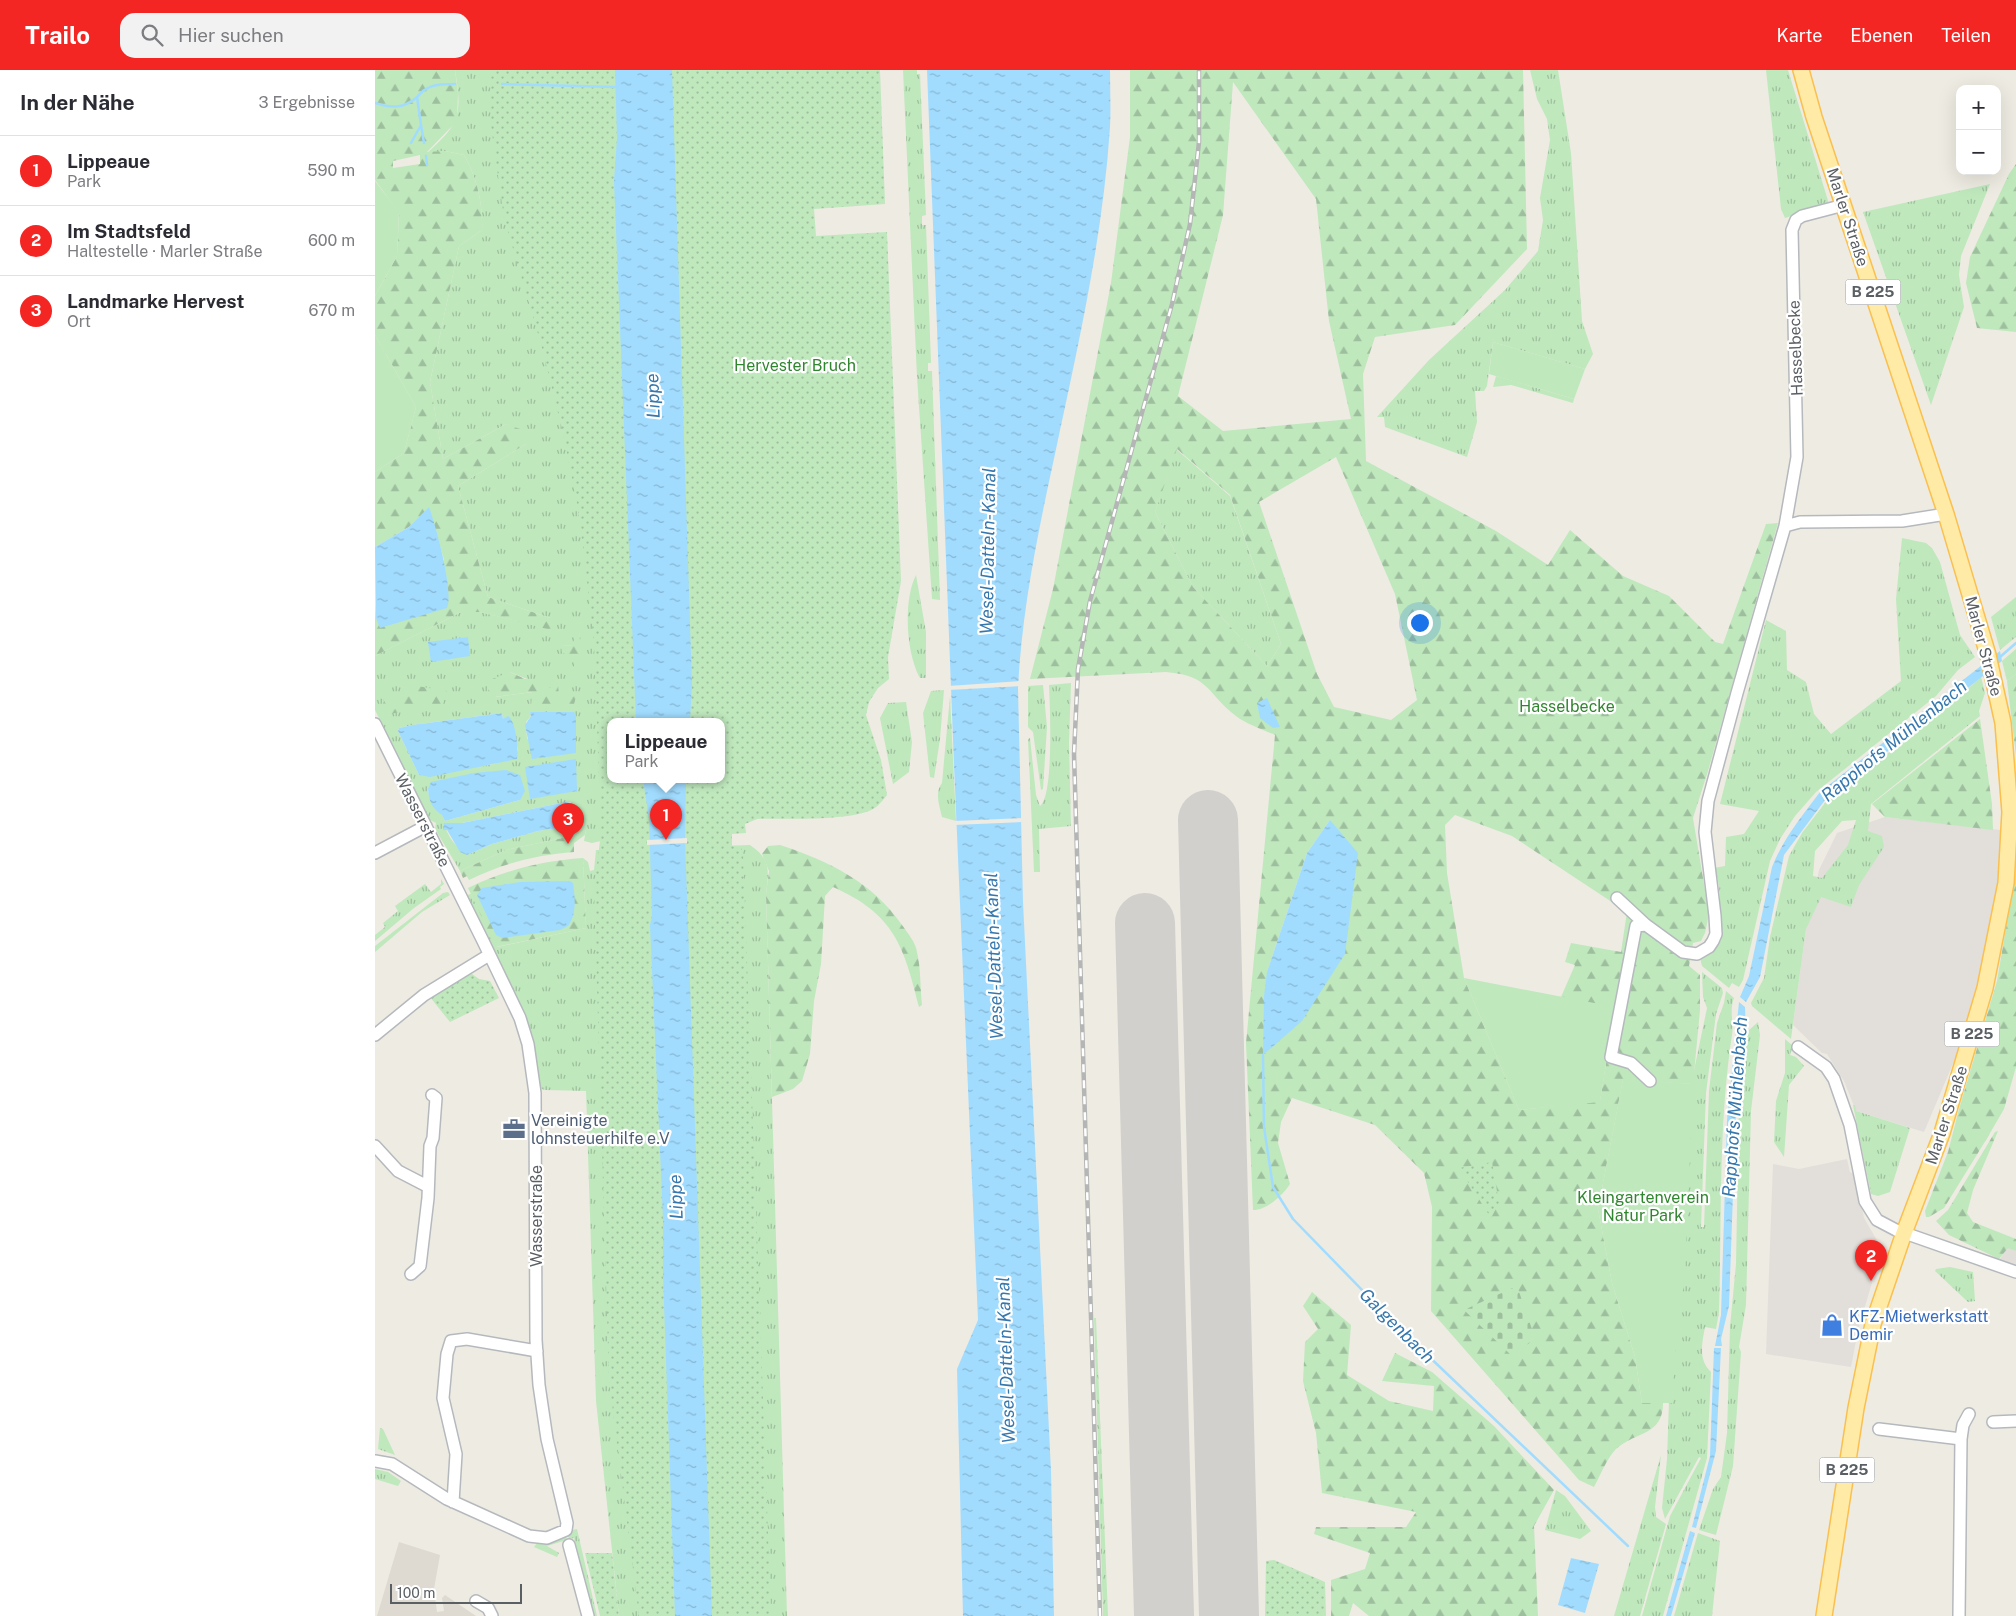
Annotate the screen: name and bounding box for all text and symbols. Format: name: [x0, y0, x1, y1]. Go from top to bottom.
search box: [120, 13, 470, 58]
text: Trailo: [25, 21, 90, 49]
icon: search: [138, 21, 166, 49]
text: Hier suchen: [178, 24, 284, 46]
text: Karte: [1777, 25, 1822, 46]
text: Ebenen: [1850, 25, 1913, 46]
text: Teilen: [1941, 25, 1991, 46]
map controls: [1956, 85, 2001, 175]
button: +: [1956, 85, 2001, 130]
text: In der Nähe: [20, 90, 135, 115]
text: 3 Ergebnisse: [259, 93, 355, 112]
button: −: [1956, 130, 2001, 175]
text: Lippeaue: [67, 150, 150, 172]
text: 1: [33, 161, 39, 180]
text: 590 m: [307, 161, 355, 180]
street label: Marler Straße: [1823, 165, 1872, 269]
text: Park: [67, 172, 101, 191]
text: Im Stadtsfeld: [67, 220, 191, 242]
text: 2: [31, 231, 41, 250]
text: 600 m: [308, 231, 355, 250]
text: Haltestelle · Marler Straße: [67, 242, 262, 261]
road number: B 225: [1845, 280, 1901, 304]
text: Landmarke Hervest: [67, 290, 244, 312]
street label: Hasselbecke: [1784, 300, 1807, 396]
text: 3: [31, 301, 41, 320]
text: 670 m: [309, 301, 355, 320]
text: Ort: [67, 312, 91, 331]
park label: Hervester Bruch: [734, 356, 856, 375]
water label: Lippe: [641, 373, 664, 419]
water label: Wesel-Datteln-Kanal: [976, 467, 999, 635]
street label: Marler Straße: [1961, 594, 2006, 698]
your location: [1407, 610, 1433, 636]
water label: Rapphofs Mühlenbach: [1817, 675, 1971, 806]
park label: Hasselbecke: [1519, 697, 1615, 716]
popup: [607, 718, 725, 783]
text: Lippeaue: [624, 730, 708, 752]
text: Park: [624, 752, 659, 771]
street label: Wasserstraße: [391, 770, 454, 870]
pin: 1: [650, 799, 682, 840]
pin: 3: [552, 803, 584, 844]
water label: Wesel-Datteln-Kanal: [980, 872, 1007, 1040]
water label: Rapphofs Mühlenbach: [1718, 1016, 1751, 1198]
road number: B 225: [1945, 1022, 1999, 1046]
street label: Marler Straße: [1922, 1063, 1971, 1167]
place label: Vereinigte lohnsteuerhilfe e.V: [531, 1111, 670, 1148]
office icon: Vereinigte lohnsteuerhilfe e.V: [501, 1116, 527, 1142]
street label: Wasserstraße: [527, 1165, 546, 1267]
water label: Lippe: [664, 1174, 687, 1220]
park label: Kleingartenverein Natur Park: [1577, 1188, 1709, 1225]
pin: 2: [1855, 1240, 1887, 1281]
water label: Wesel-Datteln-Kanal: [992, 1276, 1019, 1444]
water label: Galgenbach: [1355, 1284, 1439, 1368]
place label: KFZ-Mietwerkstatt Demir: [1849, 1307, 1988, 1344]
shop icon: KFZ-Mietwerkstatt Demir: [1819, 1312, 1845, 1338]
road number: B 225: [1819, 1458, 1875, 1482]
scale bar: [390, 1581, 523, 1604]
text: 100 m: [397, 1585, 435, 1601]

